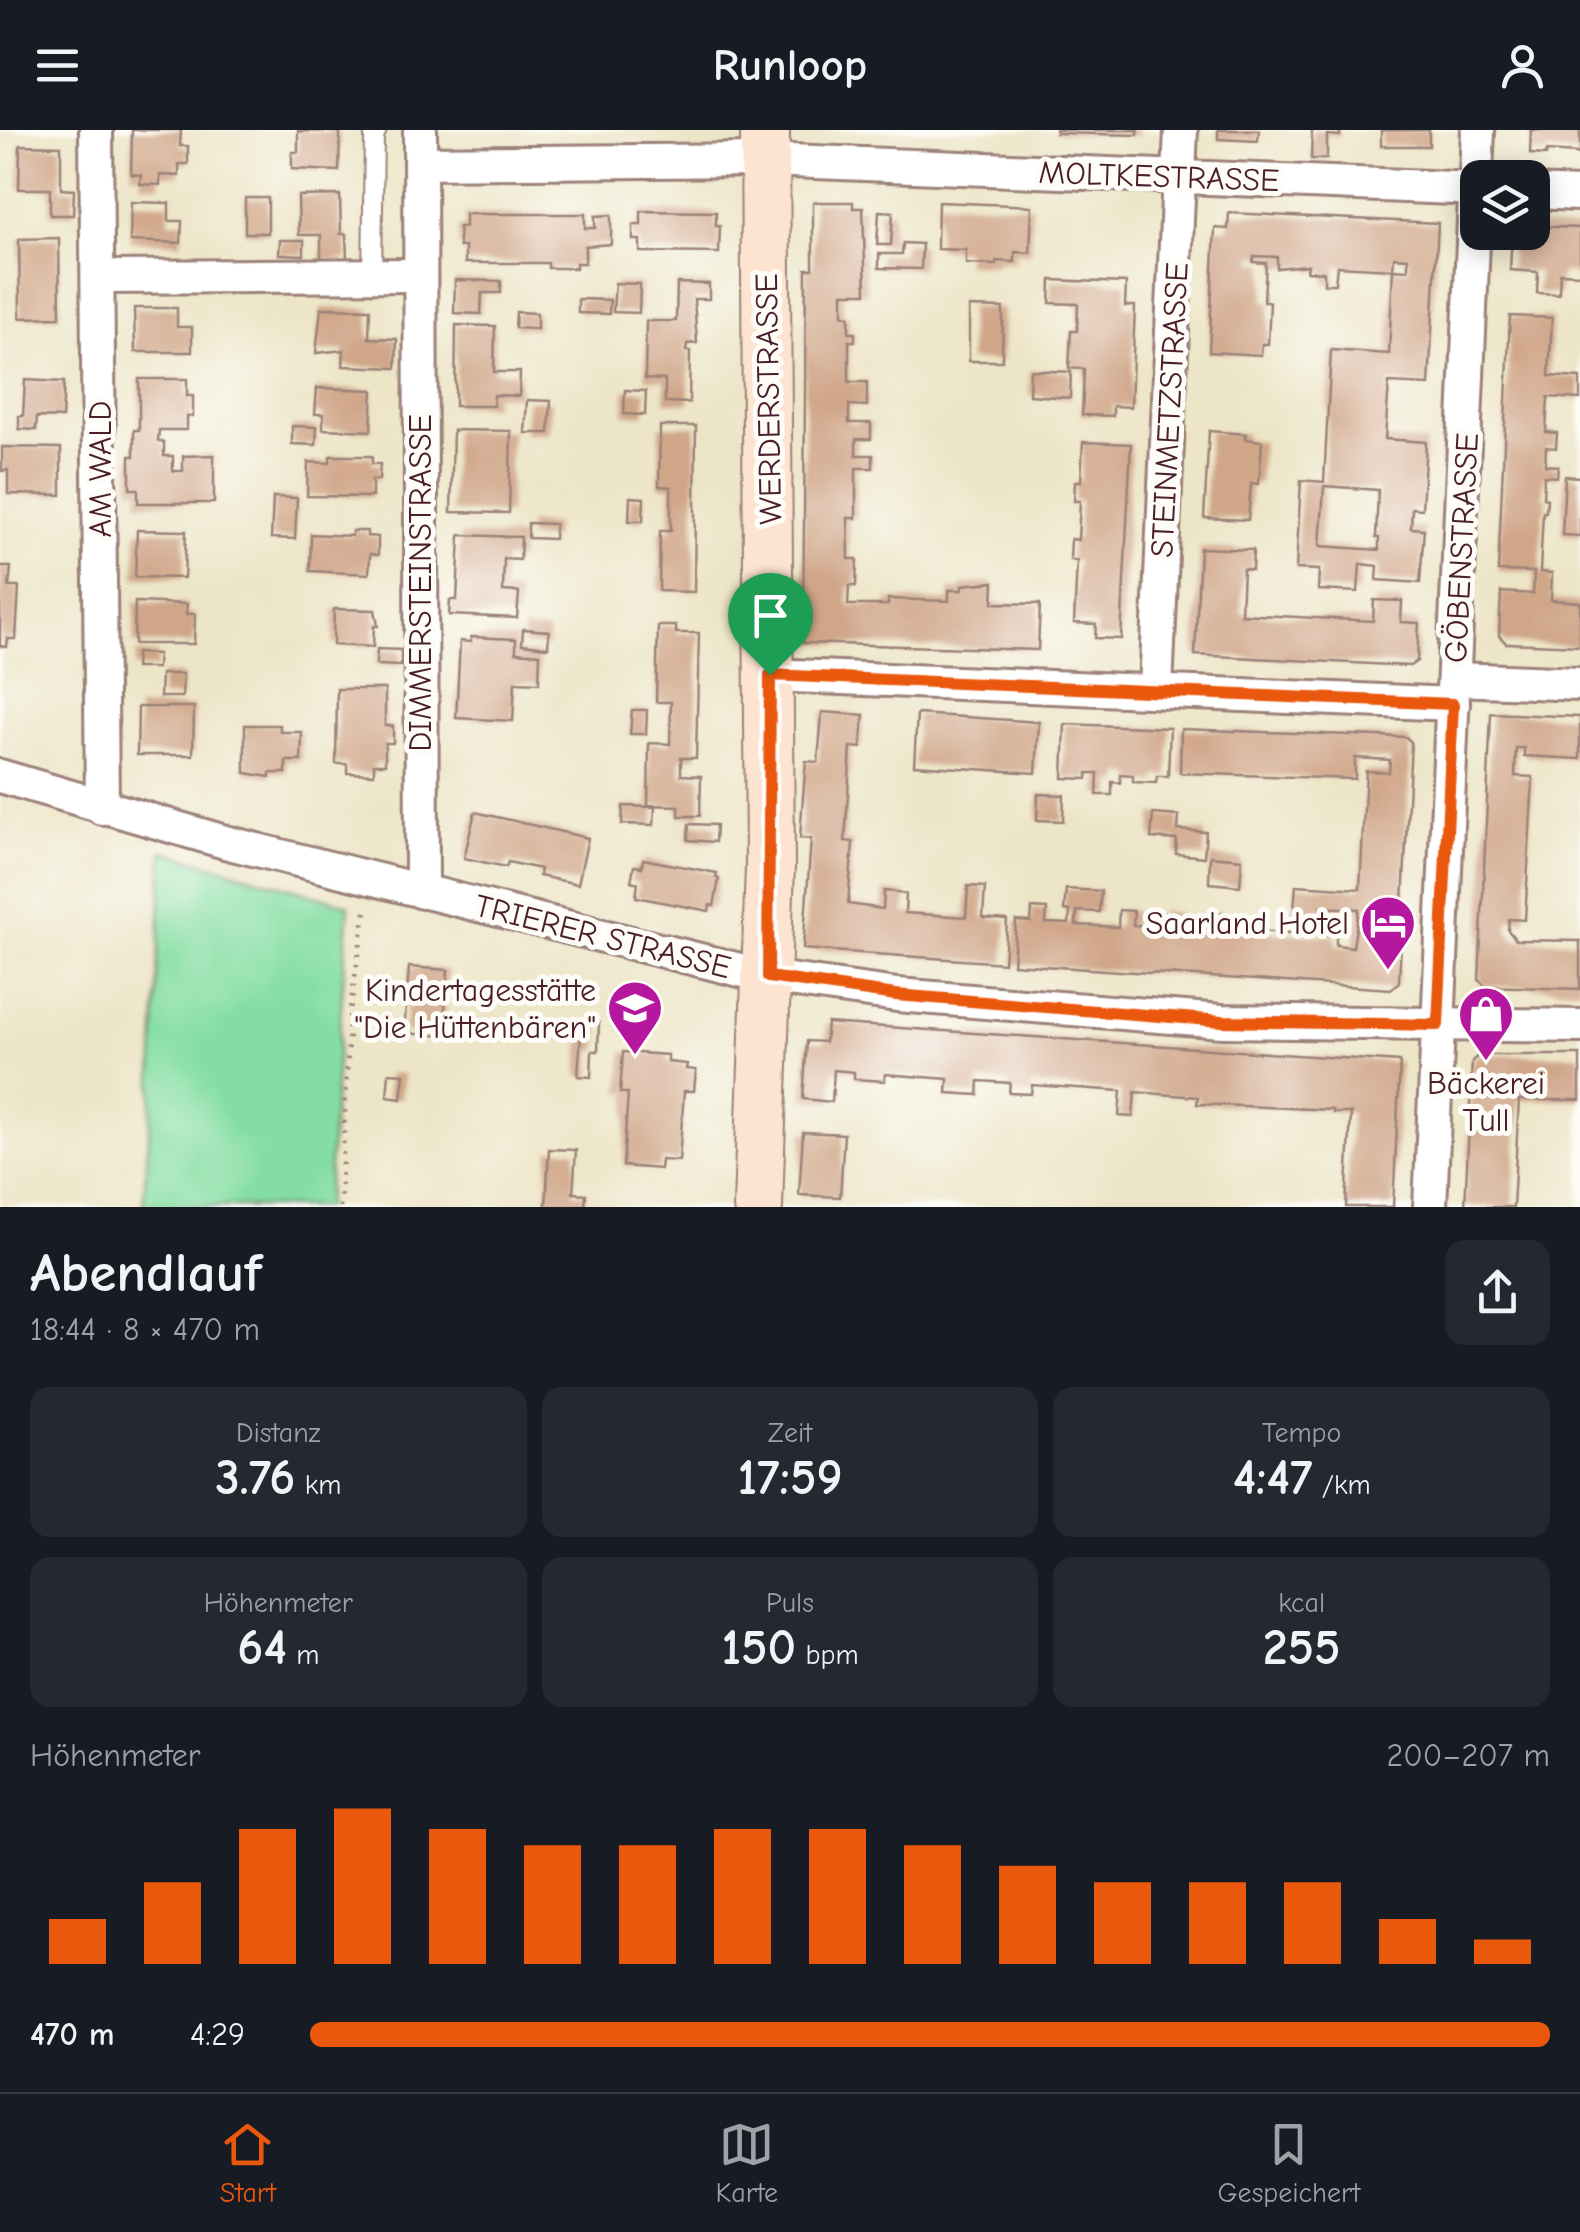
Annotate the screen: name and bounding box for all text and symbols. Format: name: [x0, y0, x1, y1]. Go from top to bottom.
icon: menu: [30, 38, 85, 93]
icon: person: [1495, 38, 1550, 93]
text: Runloop: [713, 39, 867, 91]
street label: MOLTKESTRASSE: [1038, 154, 1280, 199]
map controls: [1460, 160, 1550, 250]
button: layers: [1460, 160, 1550, 250]
street label: STEINMETZSTRASSE: [1143, 262, 1196, 558]
street label: WERDERSTRASSE: [748, 273, 789, 525]
street label: AM WALD: [82, 401, 119, 537]
street label: DIMMERSTEINSTRASSE: [402, 414, 439, 752]
street label: GÖBENSTRASSE: [1437, 432, 1486, 664]
pin: [728, 573, 813, 676]
icon: arrive: [743, 588, 798, 643]
street label: TRIERER STRASSE: [471, 887, 735, 986]
hotel icon: Saarland Hotel: [1358, 893, 1418, 972]
place label: Saarland Hotel: [1146, 905, 1349, 942]
place label: Kindertagesstätte "Die Hüttenbären": [354, 972, 596, 1046]
school or university icon: Kindertagesstätte "Die Hüttenbären": [605, 978, 665, 1057]
shop icon: Bäckerei Tull: [1456, 984, 1516, 1063]
place label: Bäckerei Tull: [1427, 1065, 1545, 1139]
button: share: [1445, 1240, 1550, 1345]
text: Abendlauf: [30, 1241, 262, 1305]
text: 18:44 · 8 × 470 m: [30, 1311, 260, 1348]
text: Distanz: [236, 1417, 321, 1449]
text: Zeit: [768, 1417, 812, 1449]
text: Tempo: [1262, 1417, 1341, 1449]
text: 3.76: [215, 1449, 295, 1507]
text: 17:59: [737, 1449, 843, 1507]
text: 4:47: [1233, 1449, 1312, 1507]
text: km: [295, 1469, 341, 1501]
text: /km: [1312, 1469, 1371, 1501]
text: Höhenmeter: [204, 1587, 353, 1619]
text: Puls: [766, 1587, 814, 1619]
text: kcal: [1278, 1587, 1325, 1619]
text: 64: [237, 1619, 287, 1677]
text: 150: [721, 1619, 796, 1677]
text: 255: [1263, 1619, 1341, 1677]
text: m: [287, 1639, 319, 1671]
text: bpm: [796, 1639, 859, 1671]
text: Höhenmeter: [30, 1737, 200, 1774]
text: 200–207 m: [1387, 1737, 1550, 1774]
text: 470 m: [30, 2016, 115, 2053]
text: 4:29: [190, 2016, 245, 2053]
tab: Start: [220, 2117, 276, 2209]
tab: Karte: [716, 2117, 778, 2209]
tab: Gespeichert: [1218, 2117, 1360, 2209]

